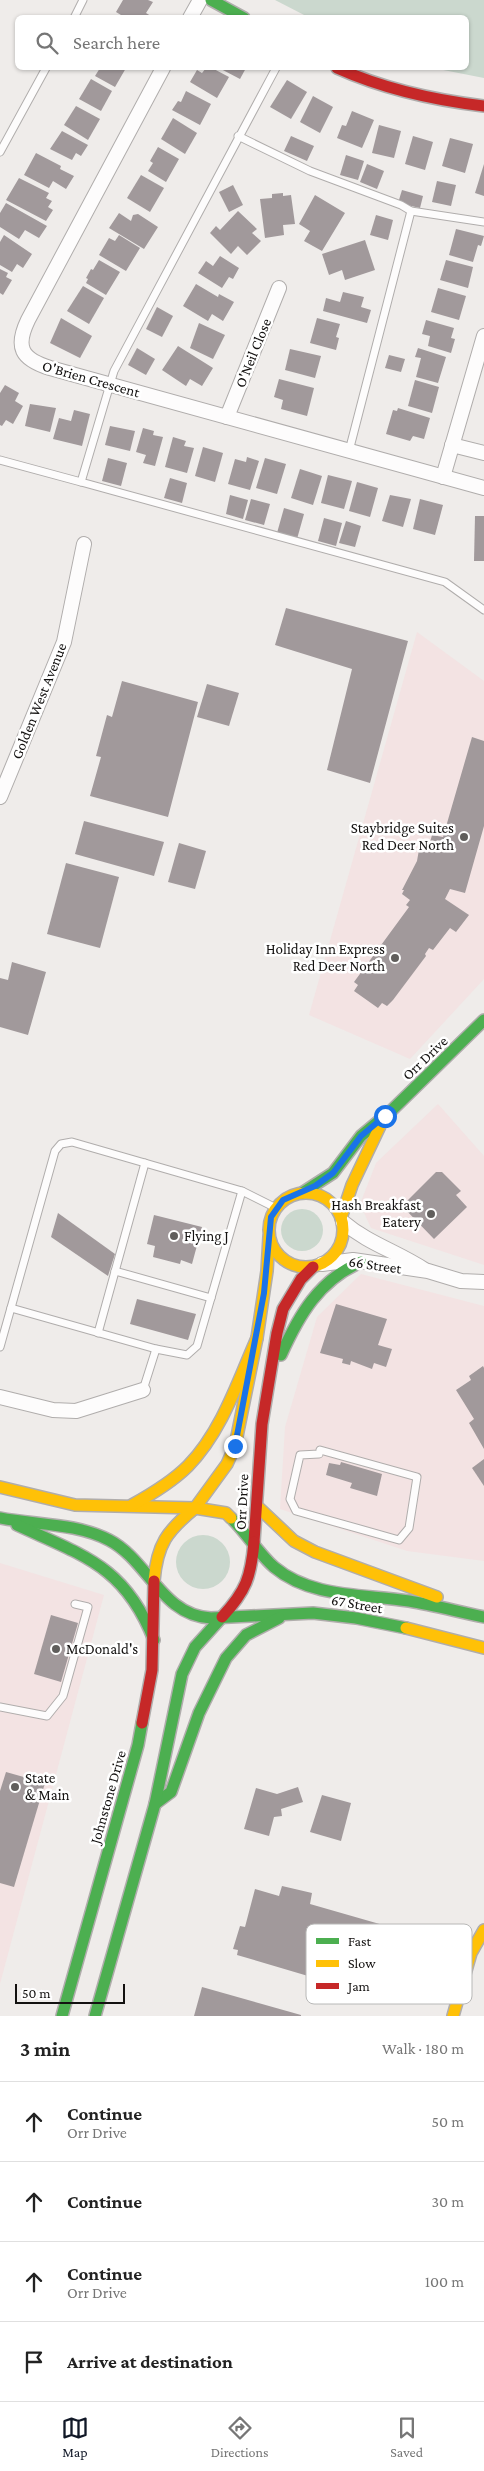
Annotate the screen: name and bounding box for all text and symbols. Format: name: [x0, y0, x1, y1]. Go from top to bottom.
search box: [15, 15, 469, 70]
icon: search: [33, 29, 61, 57]
text: Search here: [73, 32, 160, 53]
street label: O'Neil Close: [232, 316, 274, 390]
street label: O'Brien Crescent: [40, 357, 142, 401]
street label: Golden West Avenue: [8, 640, 70, 761]
place label: Staybridge Suites Red Deer North: [351, 820, 454, 853]
marker: Staybridge Suites Red Deer North: [458, 831, 470, 843]
place label: Holiday Inn Express Red Deer North: [266, 941, 385, 974]
marker: Holiday Inn Express Red Deer North: [389, 952, 401, 964]
street label: Orr Drive: [399, 1032, 451, 1083]
route start: [374, 1105, 397, 1128]
place label: Hash Breakfast Eatery: [331, 1197, 422, 1231]
marker: Hash Breakfast Eatery: [425, 1208, 437, 1220]
place label: Flying J: [184, 1228, 229, 1245]
marker: Flying J: [168, 1230, 180, 1242]
street label: 66 Street: [348, 1253, 403, 1277]
route end: [224, 1435, 247, 1458]
street label: Orr Drive: [233, 1473, 251, 1530]
street label: 67 Street: [330, 1592, 385, 1617]
place label: McDonald's: [66, 1641, 138, 1657]
marker: McDonald's: [50, 1643, 62, 1655]
street label: Johnstone Drive: [86, 1748, 130, 1848]
place label: State & Main: [25, 1770, 70, 1803]
marker: State & Main: [9, 1781, 21, 1793]
legend: [306, 1924, 472, 2004]
text: Fast: [348, 1933, 372, 1949]
text: Slow: [348, 1955, 376, 1971]
text: Jam: [346, 1978, 370, 1994]
scale bar: [15, 1981, 125, 2004]
text: 50 m: [22, 1985, 50, 2001]
text: 3 min: [20, 2037, 70, 2061]
text: Walk · 180 m: [382, 2040, 464, 2057]
text: Continue: [67, 2103, 142, 2124]
icon: ahead: [20, 2108, 48, 2136]
text: 50 m: [432, 2113, 464, 2130]
text: Orr Drive: [67, 2124, 127, 2141]
icon: ahead: [20, 2188, 48, 2216]
text: Continue: [67, 2191, 142, 2212]
text: 30 m: [432, 2193, 464, 2210]
text: Continue: [67, 2263, 142, 2284]
icon: ahead: [20, 2268, 48, 2296]
text: 100 m: [425, 2273, 464, 2290]
text: Orr Drive: [67, 2284, 127, 2301]
icon: arrive: [20, 2348, 48, 2376]
text: Arrive at destination: [67, 2351, 233, 2372]
tab: Map: [61, 2414, 89, 2460]
tab: Directions: [211, 2414, 269, 2460]
tab: Saved: [390, 2414, 423, 2460]

